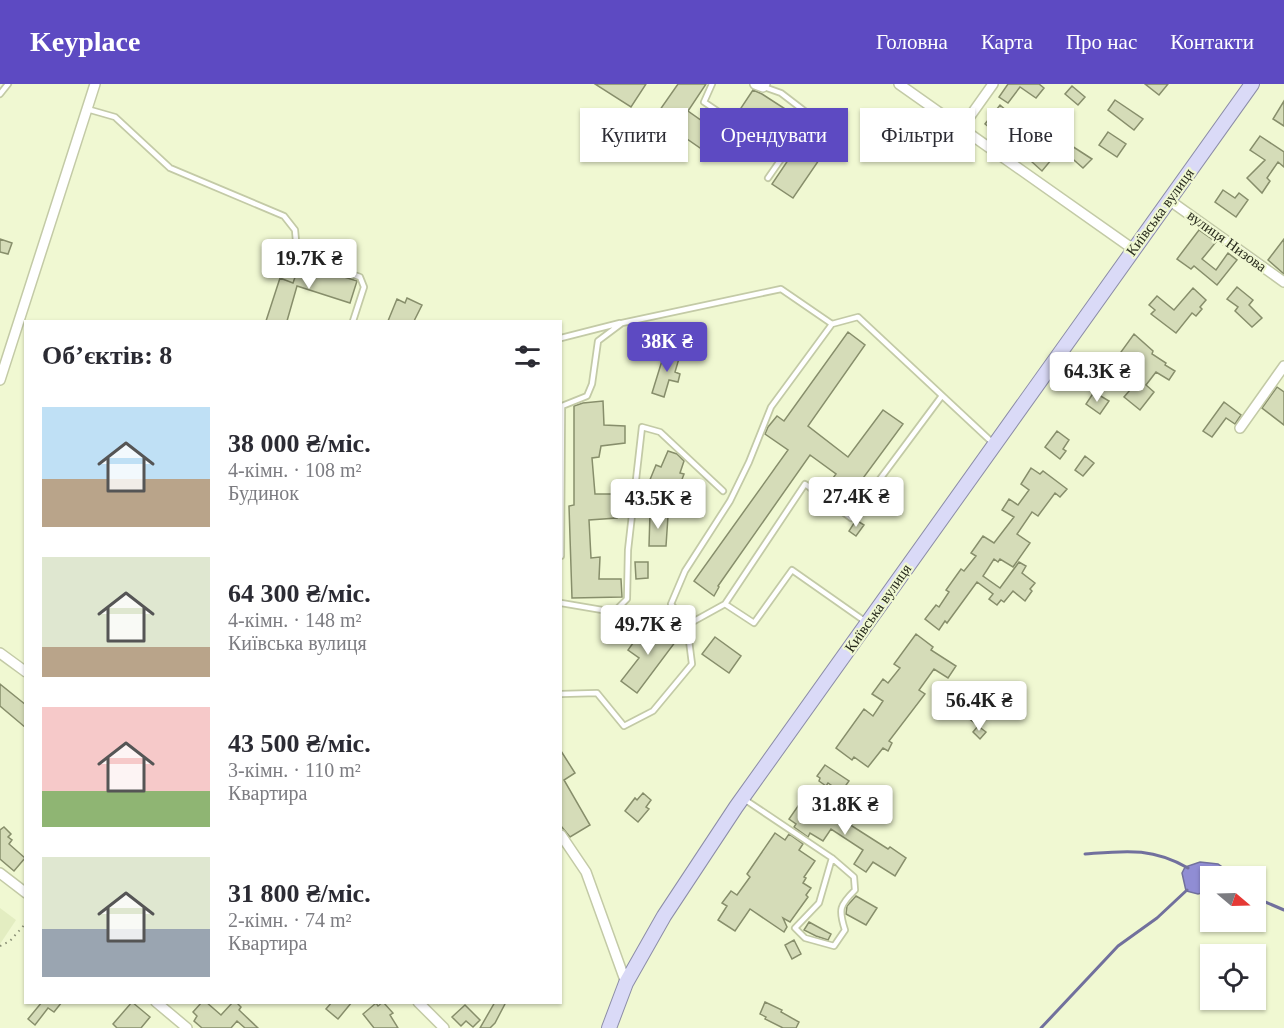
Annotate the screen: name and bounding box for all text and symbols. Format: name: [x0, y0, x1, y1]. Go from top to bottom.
text: Keyplace: [30, 26, 140, 57]
text: Головна: [876, 30, 948, 54]
text: Карта: [981, 30, 1033, 54]
text: Про нас: [1066, 30, 1137, 54]
text: Контакти: [1170, 30, 1254, 54]
chip: Купити: [580, 108, 688, 162]
chip: Орендувати: [700, 108, 848, 162]
chip: Фільтри: [860, 108, 975, 162]
chip: Нове: [987, 108, 1074, 162]
street label: Київська вулиця: [1123, 165, 1197, 259]
street label: вулиця Низова: [1185, 207, 1270, 275]
pin: 19.7K ₴: [254, 239, 364, 290]
text: 19.7K ₴: [276, 247, 342, 269]
pin: 38K ₴: [625, 322, 709, 373]
text: 38K ₴: [641, 330, 693, 352]
icon: filters: [511, 340, 544, 373]
text: Об’єктів: 8: [42, 341, 172, 370]
pin: 64.3K ₴: [1042, 352, 1152, 403]
text: 64.3K ₴: [1064, 360, 1130, 382]
text: 38 000 ₴/міс.: [228, 429, 371, 458]
icon: home: [90, 431, 162, 503]
text: 4-кімн. · 108 m²: [228, 459, 362, 481]
pin: 27.4K ₴: [801, 477, 911, 528]
pin: 43.5K ₴: [603, 479, 713, 530]
text: Будинок: [228, 482, 299, 504]
text: 27.4K ₴: [823, 485, 889, 507]
text: 43.5K ₴: [625, 487, 691, 509]
street label: Київська вулиця: [842, 561, 914, 655]
text: 64 300 ₴/міс.: [228, 579, 371, 608]
icon: home: [90, 581, 162, 653]
pin: 49.7K ₴: [593, 605, 703, 656]
text: 4-кімн. · 148 m²: [228, 609, 362, 631]
text: 49.7K ₴: [615, 613, 681, 635]
text: Київська вулиця: [228, 632, 367, 654]
pin: 56.4K ₴: [924, 681, 1034, 732]
text: 56.4K ₴: [946, 689, 1012, 711]
text: 43 500 ₴/міс.: [228, 729, 371, 758]
icon: home: [90, 731, 162, 803]
text: 3-кімн. · 110 m²: [228, 759, 361, 781]
text: Квартира: [228, 782, 307, 804]
pin: 31.8K ₴: [790, 785, 900, 836]
text: 31.8K ₴: [812, 793, 878, 815]
north arrow: [1200, 866, 1266, 932]
map controls: [1200, 866, 1266, 1010]
text: 31 800 ₴/міс.: [228, 879, 371, 908]
icon: home: [90, 881, 162, 953]
text: 2-кімн. · 74 m²: [228, 909, 352, 931]
text: Квартира: [228, 932, 307, 954]
button: locate: [1200, 944, 1266, 1010]

